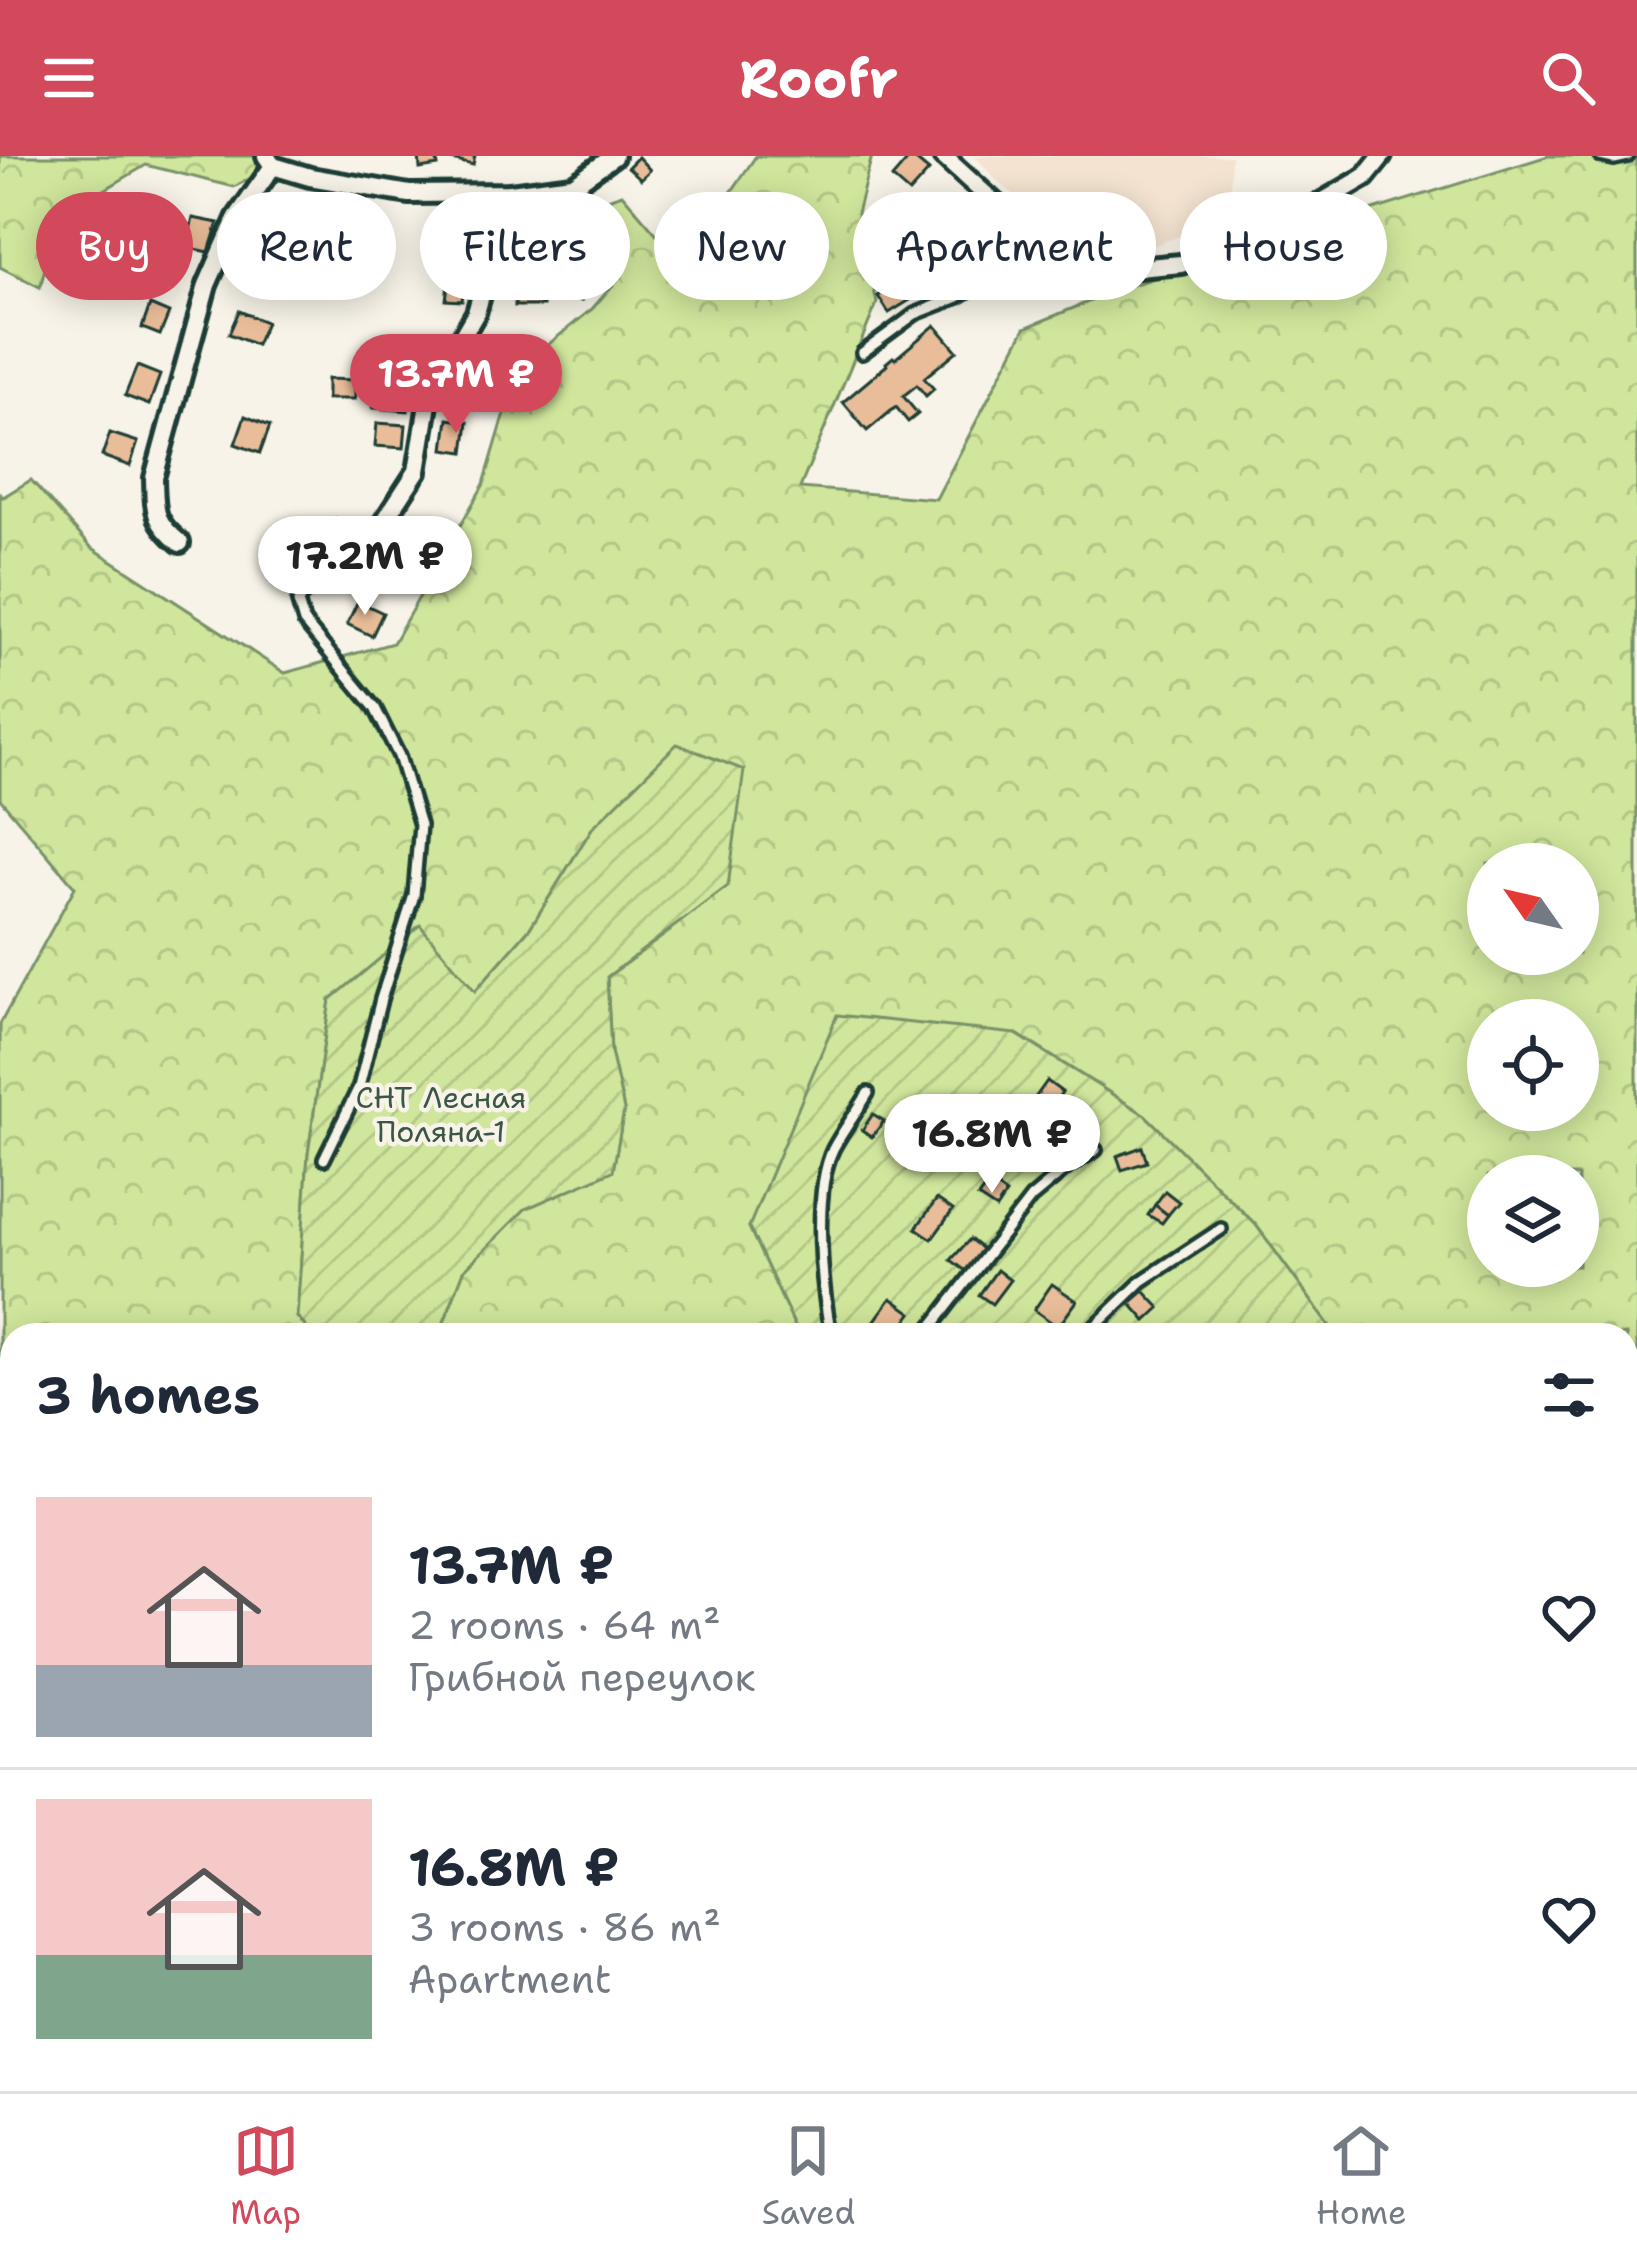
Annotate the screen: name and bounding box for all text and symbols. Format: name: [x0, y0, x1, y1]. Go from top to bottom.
text: Roofr: [739, 42, 898, 114]
icon: menu: [36, 45, 102, 111]
icon: search: [1535, 45, 1601, 111]
chip: Buy: [36, 192, 193, 300]
chip: Rent: [217, 192, 396, 300]
chip: Filters: [420, 192, 630, 300]
chip: New: [654, 192, 829, 300]
chip: Apartment: [853, 192, 1156, 300]
chip: House: [1180, 192, 1387, 300]
pin: 13.7M ₽: [345, 334, 567, 436]
text: 13.7M ₽: [377, 347, 535, 399]
pin: 17.2M ₽: [254, 516, 476, 618]
text: 17.2M ₽: [285, 529, 445, 581]
north arrow: [1467, 843, 1599, 975]
map controls: [1467, 843, 1599, 1287]
button: locate: [1467, 999, 1599, 1131]
park label: СНТ Лесная Поляна-1: [356, 1077, 526, 1152]
pin: 16.8M ₽: [881, 1094, 1103, 1196]
text: 16.8M ₽: [911, 1107, 1073, 1159]
button: layers: [1467, 1155, 1599, 1287]
text: 3 homes: [36, 1361, 260, 1429]
icon: filters: [1536, 1362, 1602, 1428]
text: 13.7M ₽: [408, 1531, 615, 1599]
icon: home: [132, 1545, 276, 1689]
icon: heart: [1536, 1584, 1602, 1650]
text: 2 rooms · 64 m²: [408, 1599, 721, 1651]
text: Грибной переулок: [408, 1651, 755, 1703]
text: 16.8M ₽: [408, 1833, 620, 1901]
icon: home: [132, 1847, 276, 1991]
icon: heart: [1536, 1886, 1602, 1952]
text: 3 rooms · 86 m²: [408, 1901, 721, 1953]
text: Apartment: [408, 1953, 611, 2005]
tab: Map: [230, 2118, 301, 2235]
tab: Saved: [762, 2118, 855, 2235]
tab: Home: [1316, 2118, 1407, 2235]

